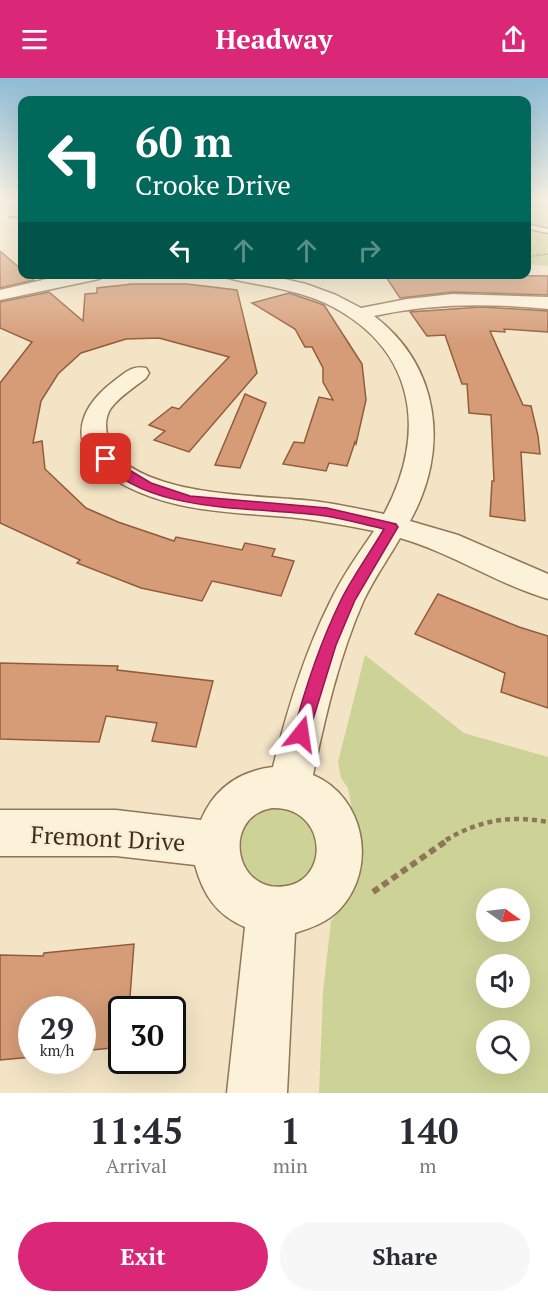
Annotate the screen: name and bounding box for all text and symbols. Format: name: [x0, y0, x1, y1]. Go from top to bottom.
text: Headway: [216, 21, 332, 57]
icon: menu: [18, 23, 51, 56]
icon: share: [497, 23, 530, 56]
text: 60 m: [135, 113, 233, 169]
icon: left: [36, 120, 114, 198]
text: Crooke Drive: [135, 167, 291, 203]
icon: left: [164, 234, 197, 267]
icon: ahead: [227, 234, 260, 267]
icon: ahead: [290, 234, 323, 267]
icon: right: [353, 234, 386, 267]
pin: [80, 433, 131, 484]
icon: arrive: [89, 442, 122, 475]
position arrow: [269, 702, 333, 766]
street label: Fremont Drive: [30, 818, 186, 858]
north arrow: [476, 888, 530, 942]
map controls: [476, 888, 530, 1074]
button: sound: [476, 954, 530, 1008]
speed limit sign: 30: [108, 996, 186, 1074]
text: 29: [40, 1008, 74, 1048]
button: search: [476, 1020, 530, 1074]
text: km/h: [40, 1040, 74, 1060]
text: 11:45: [90, 1107, 183, 1154]
text: 1: [280, 1107, 301, 1154]
text: 140: [397, 1107, 458, 1154]
text: Arrival: [106, 1152, 167, 1179]
text: min: [273, 1152, 308, 1179]
text: m: [419, 1152, 437, 1179]
button: Exit: [18, 1222, 268, 1291]
button: Share: [280, 1222, 530, 1291]

